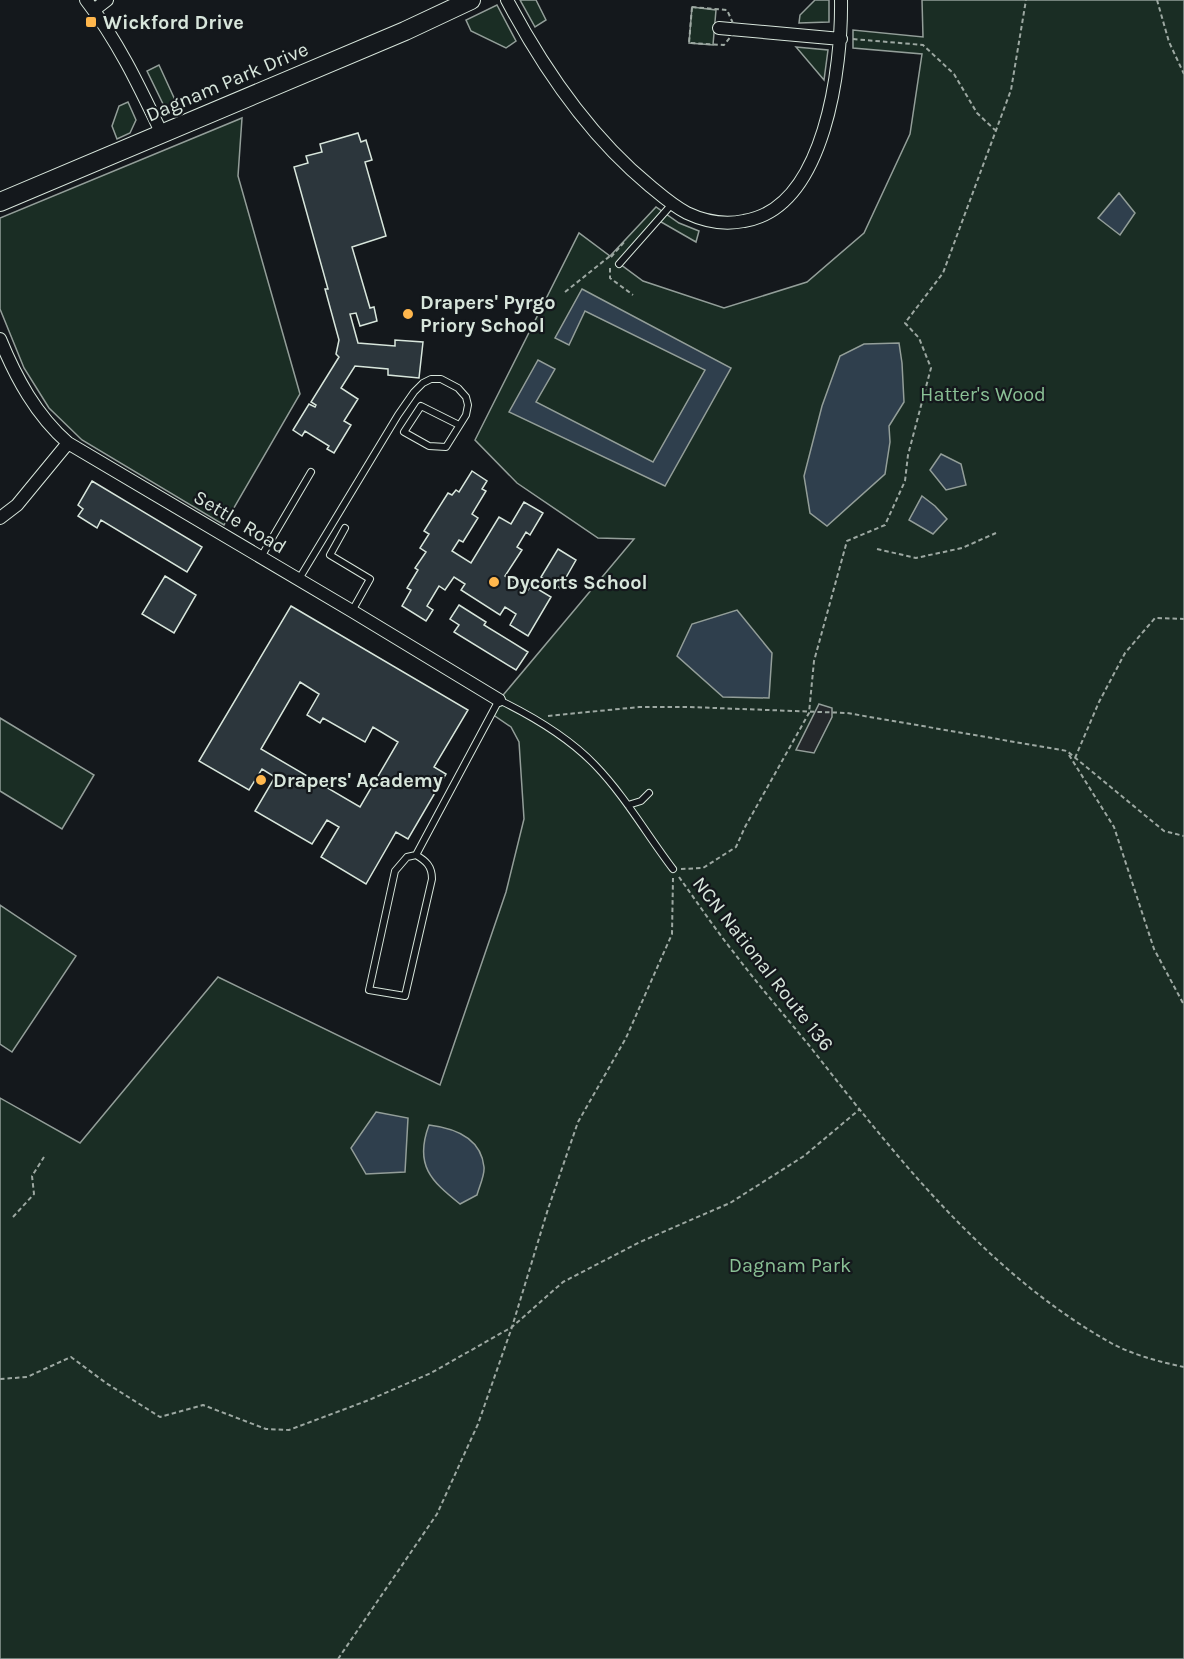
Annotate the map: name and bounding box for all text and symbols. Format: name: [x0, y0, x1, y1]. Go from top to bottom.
place label: Wickford Drive: [103, 11, 244, 34]
marker: Wickford Drive: [84, 15, 98, 29]
street label: Dagnam Park Drive: [142, 37, 312, 127]
place label: Drapers' Pyrgo Priory School: [420, 291, 555, 337]
marker: Drapers' Pyrgo Priory School: [401, 307, 415, 321]
park label: Hatter's Wood: [920, 383, 1046, 406]
street label: Settle Road: [189, 485, 291, 559]
place label: Dycorts School: [506, 571, 648, 594]
marker: Dycorts School: [487, 575, 501, 589]
place label: Drapers' Academy: [273, 769, 443, 792]
marker: Drapers' Academy: [254, 773, 268, 787]
street label: NCN National Route 136: [688, 872, 838, 1056]
park label: Dagnam Park: [729, 1254, 851, 1277]

